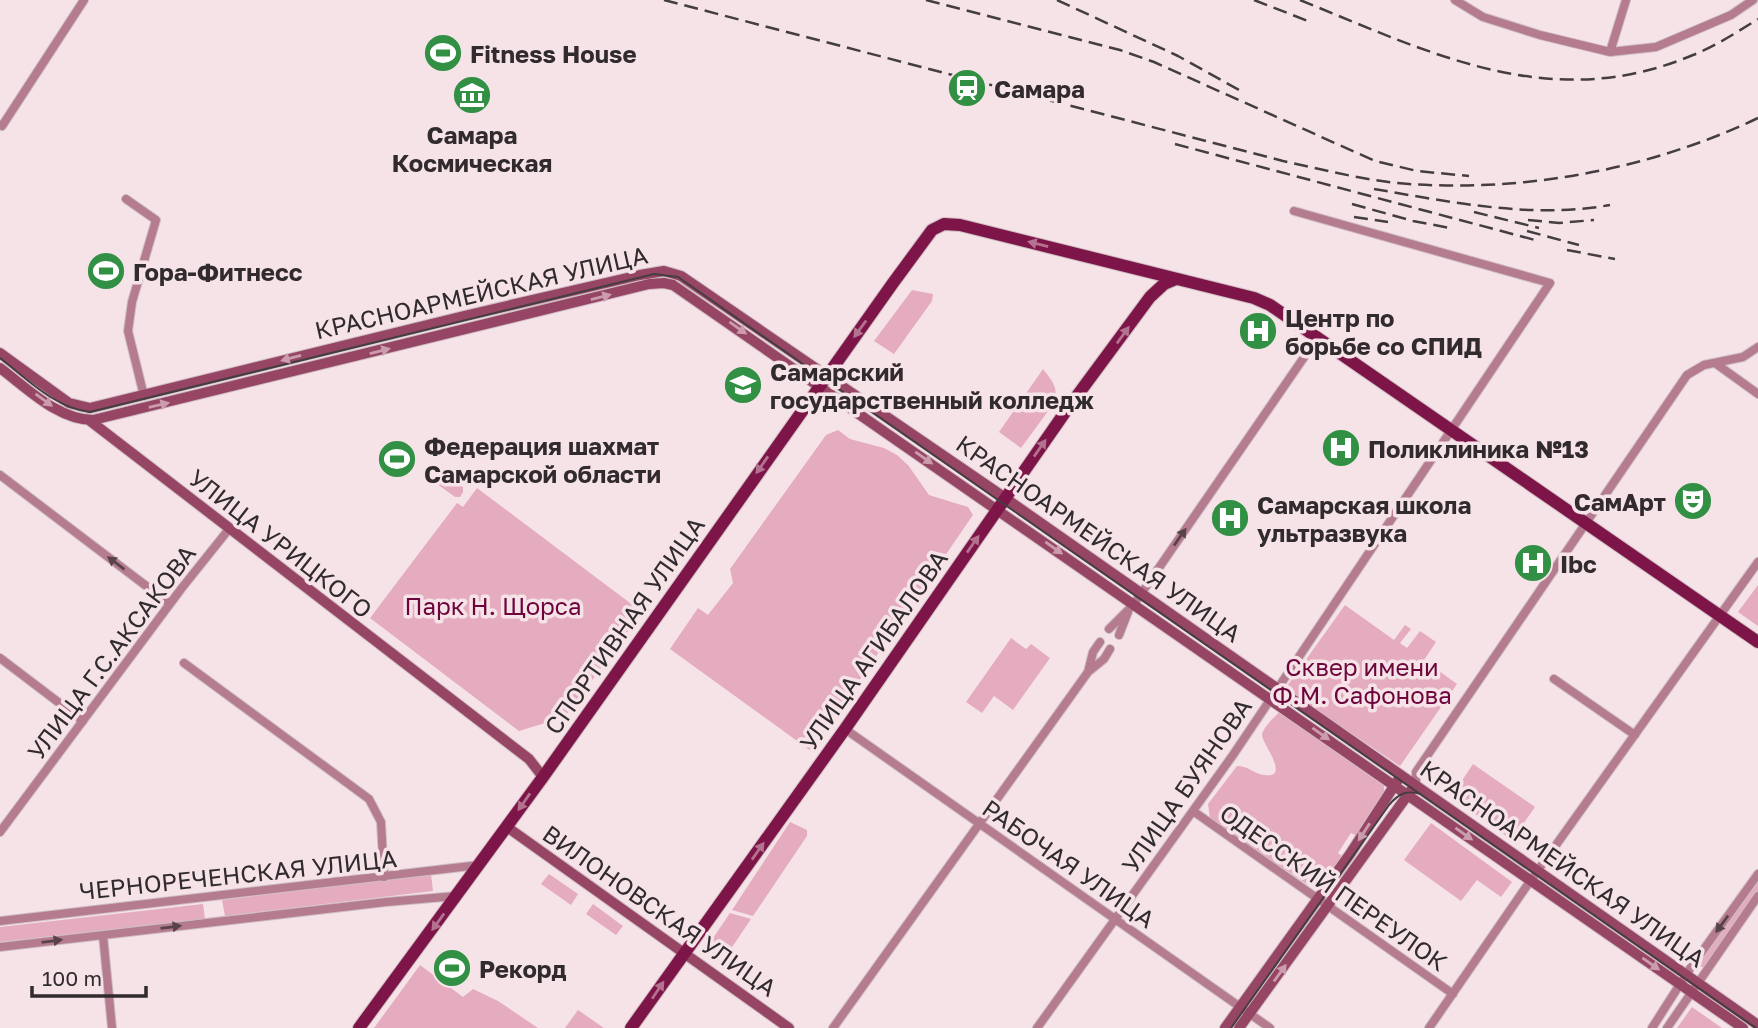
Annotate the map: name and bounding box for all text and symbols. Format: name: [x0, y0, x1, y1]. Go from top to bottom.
sports icon: Fitness House: [422, 32, 464, 74]
place label: Fitness House: [470, 39, 637, 68]
station icon: Самара: [946, 67, 988, 109]
museum icon: Самара Космическая: [451, 74, 493, 116]
place label: Самара: [994, 74, 1085, 103]
place label: Самара Космическая: [392, 120, 552, 177]
one-way arrow: [1027, 238, 1049, 249]
street label: КРАСНОАРМЕЙСКАЯ УЛИЦА: [312, 240, 650, 344]
sports icon: Гора-Фитнесс: [85, 250, 127, 292]
place label: Гора-Фитнесс: [133, 257, 303, 286]
one-way arrow: [590, 291, 612, 302]
place label: Центр по борьбе со СПИД: [1285, 303, 1482, 360]
hospital icon: Центр по борьбе со СПИД: [1237, 310, 1279, 352]
one-way arrow: [853, 320, 867, 338]
one-way arrow: [729, 321, 747, 335]
one-way arrow: [1115, 326, 1130, 344]
one-way arrow: [369, 345, 391, 356]
one-way arrow: [280, 353, 302, 364]
place label: Самарский государственный колледж: [770, 357, 1094, 414]
school or university icon: Самарский государственный колледж: [722, 364, 764, 406]
one-way arrow: [35, 393, 53, 407]
one-way arrow: [148, 399, 170, 410]
hospital icon: Поликлиника №13: [1320, 427, 1362, 469]
street label: КРАСНОАРМЕЙСКАЯ УЛИЦА: [951, 428, 1247, 648]
place label: Федерация шахмат Самарской области: [424, 431, 661, 488]
place label: Поликлиника №13: [1368, 434, 1589, 463]
sports icon: Федерация шахмат Самарской области: [376, 438, 418, 480]
one-way arrow: [1033, 439, 1047, 457]
one-way arrow: [915, 451, 933, 465]
one-way arrow: [756, 456, 770, 474]
street label: УЛИЦА УРИЦКОГО: [184, 462, 378, 624]
theatre icon: СамАрт: [1672, 480, 1714, 522]
place label: СамАрт: [1574, 487, 1666, 516]
place label: Самарская школа ультразвука: [1257, 490, 1471, 547]
hospital icon: Самарская школа ультразвука: [1209, 497, 1251, 539]
street label: СПОРТИВНАЯ УЛИЦА: [538, 511, 710, 739]
one-way arrow: [1173, 527, 1186, 546]
one-way arrow: [966, 535, 980, 553]
street label: УЛИЦА Г.С.АКСАКОВА: [21, 539, 201, 765]
one-way arrow: [1045, 541, 1063, 555]
hospital icon: Ibc: [1512, 542, 1554, 584]
street label: УЛИЦА АГИБАЛОВА: [793, 544, 953, 756]
place label: Ibc: [1560, 549, 1597, 578]
one-way arrow: [107, 556, 125, 571]
park label: Парк Н. Щорса: [405, 591, 582, 620]
park label: Cквер имени Ф.М. Сафонова: [1272, 652, 1452, 709]
street label: УЛИЦА БУЯНОВА: [1115, 692, 1257, 878]
one-way arrow: [1312, 727, 1330, 741]
street label: КРАСНОАРМЕЙСКАЯ УЛИЦА: [1415, 753, 1711, 973]
one-way arrow: [518, 793, 532, 811]
street label: РАБОЧАЯ УЛИЦА: [977, 793, 1161, 933]
street label: ОДЕССКИЙ ПЕРЕУЛОК: [1215, 798, 1453, 977]
street label: ВИЛОНОВСКАЯ УЛИЦА: [538, 818, 782, 1002]
one-way arrow: [1357, 823, 1371, 841]
one-way arrow: [1455, 827, 1474, 840]
one-way arrow: [751, 842, 765, 860]
street label: ЧЕРНОРЕЧЕНСКАЯ УЛИЦА: [78, 843, 398, 905]
one-way arrow: [431, 913, 445, 931]
one-way arrow: [1715, 915, 1729, 933]
one-way arrow: [160, 921, 182, 932]
one-way arrow: [41, 935, 63, 946]
sports icon: Рекорд: [431, 947, 473, 989]
scale bar: [32, 954, 145, 998]
place label: Рекорд: [479, 954, 566, 983]
one-way arrow: [1642, 957, 1660, 971]
one-way arrow: [1273, 964, 1287, 982]
text: 100 m: [42, 965, 102, 991]
one-way arrow: [651, 981, 664, 1000]

